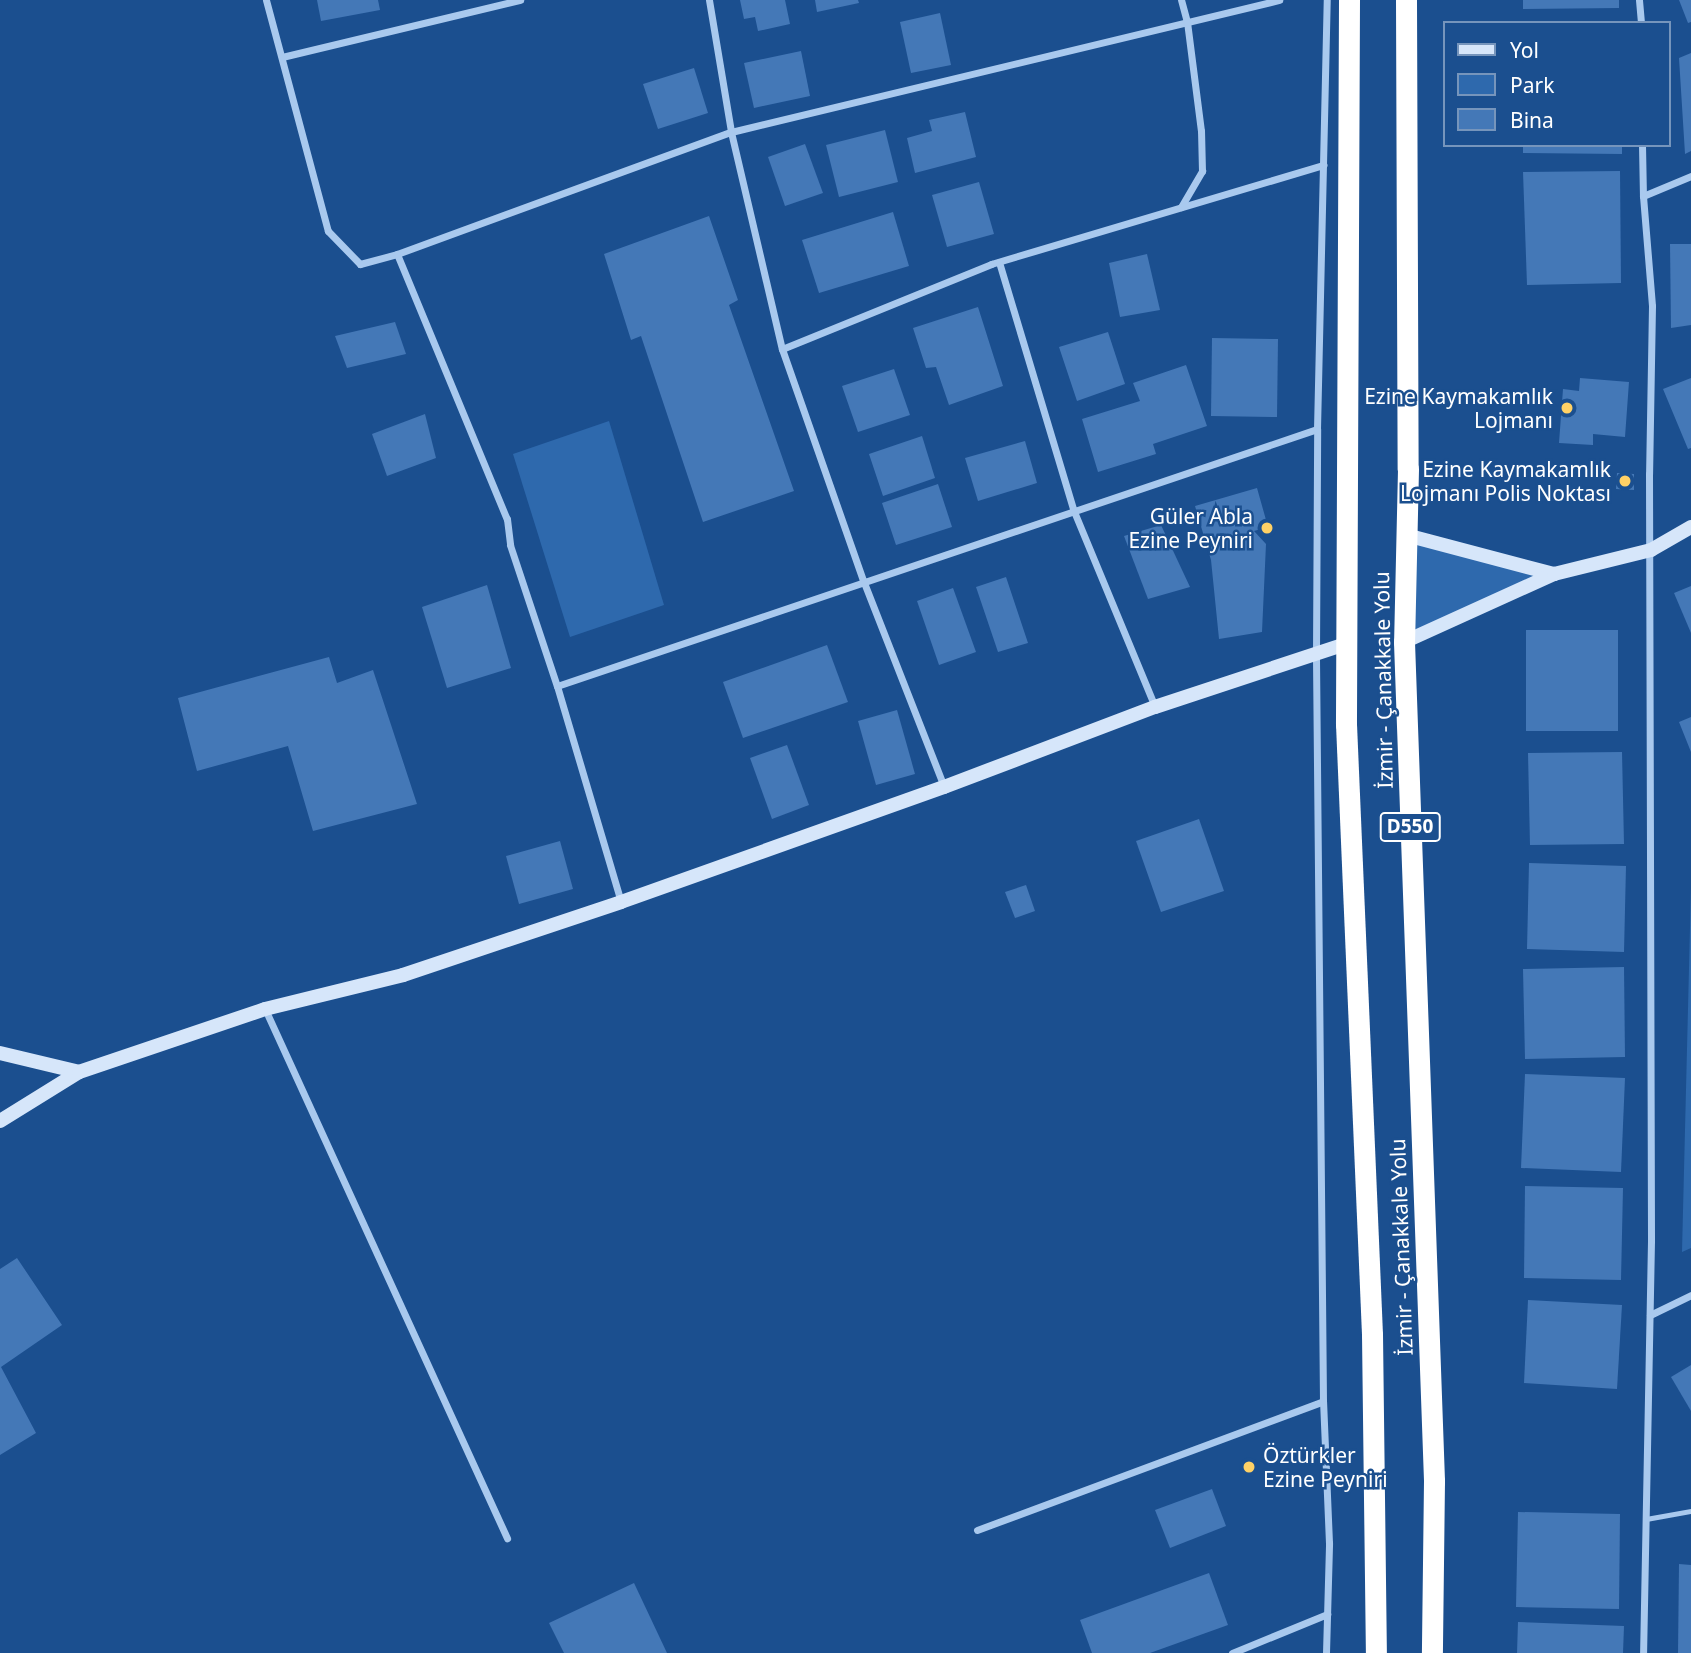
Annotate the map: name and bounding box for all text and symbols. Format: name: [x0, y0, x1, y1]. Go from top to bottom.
legend: [1442, 21, 1670, 147]
text: Yol: [1510, 36, 1539, 64]
text: Park: [1510, 71, 1554, 99]
text: Bina: [1510, 106, 1554, 134]
place label: Ezine Kaymakamlık Lojmanı: [1364, 383, 1553, 433]
marker: Ezine Kaymakamlık Lojmanı: [1559, 400, 1575, 416]
place label: Ezine Kaymakamlık Lojmanı Polis Noktası: [1400, 456, 1611, 506]
marker: Ezine Kaymakamlık Lojmanı Polis Noktası: [1617, 473, 1633, 489]
place label: Güler Abla Ezine Peyniri: [1128, 503, 1253, 553]
marker: Güler Abla Ezine Peyniri: [1259, 520, 1275, 536]
street label: İzmir - Çanakkale Yolu: [1369, 571, 1397, 789]
road number: D550: [1378, 812, 1442, 842]
street label: İzmir - Çanakkale Yolu: [1385, 1138, 1417, 1356]
place label: Öztürkler Ezine Peyniri: [1263, 1442, 1388, 1492]
marker: Öztürkler Ezine Peyniri: [1241, 1459, 1257, 1475]

